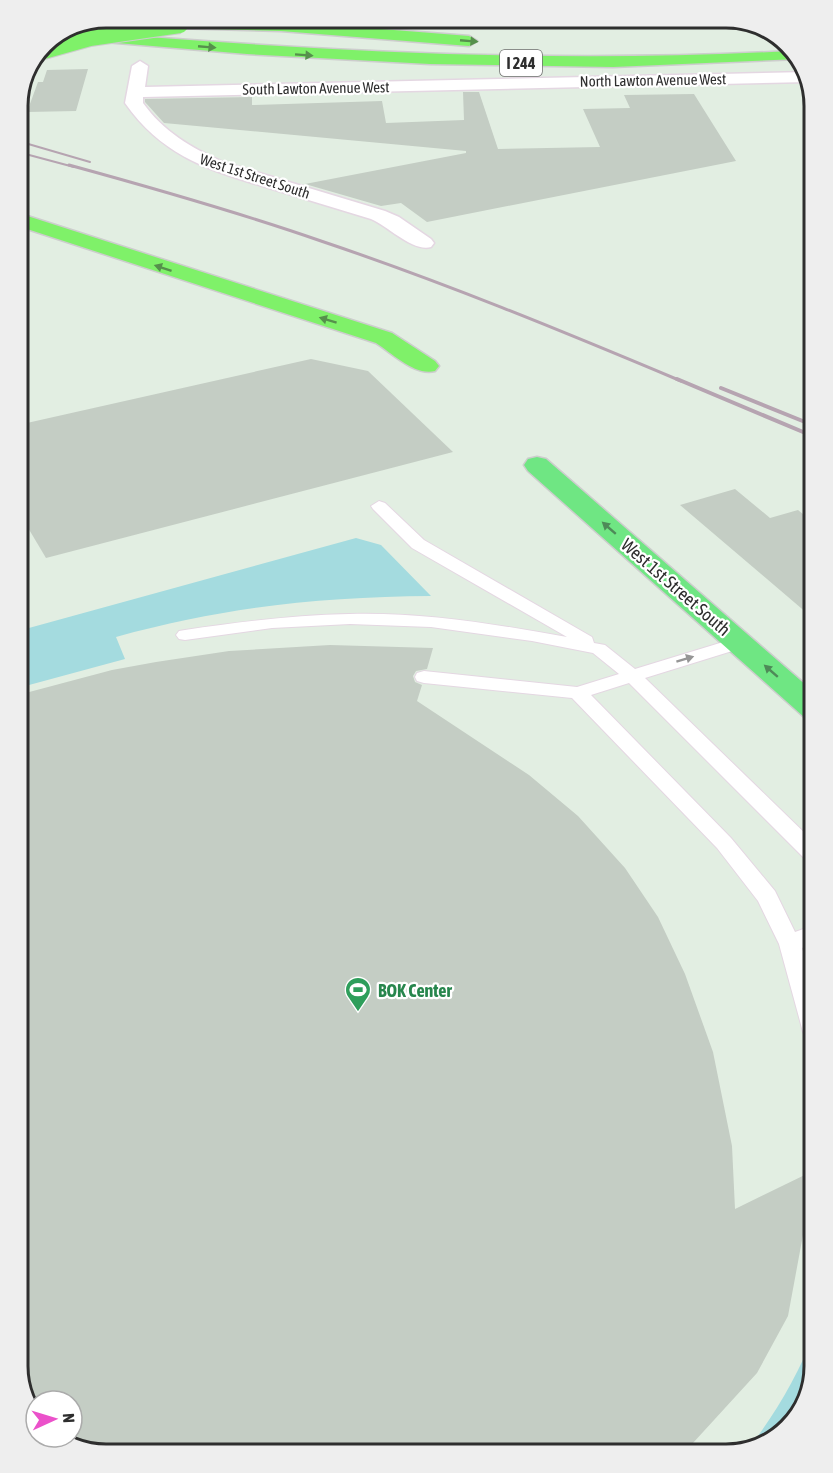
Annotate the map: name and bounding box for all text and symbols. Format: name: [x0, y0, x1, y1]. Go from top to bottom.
one-way arrow: [459, 37, 478, 46]
one-way arrow: [198, 42, 217, 52]
one-way arrow: [295, 50, 314, 60]
road number: I 244: [500, 50, 542, 76]
street label: North Lawton Avenue West: [580, 70, 726, 90]
street label: South Lawton Avenue West: [242, 78, 390, 98]
street label: West 1st Street South: [198, 150, 312, 202]
one-way arrow: [154, 262, 172, 272]
one-way arrow: [319, 315, 337, 324]
one-way arrow: [602, 522, 617, 535]
street label: West 1st Street South: [617, 534, 735, 640]
one-way arrow: [676, 654, 694, 663]
one-way arrow: [764, 665, 779, 678]
sports icon: BOK Center: [343, 975, 373, 1013]
place label: BOK Center: [378, 980, 453, 1001]
north arrow: [24, 1389, 84, 1449]
text: N: [60, 1413, 78, 1423]

